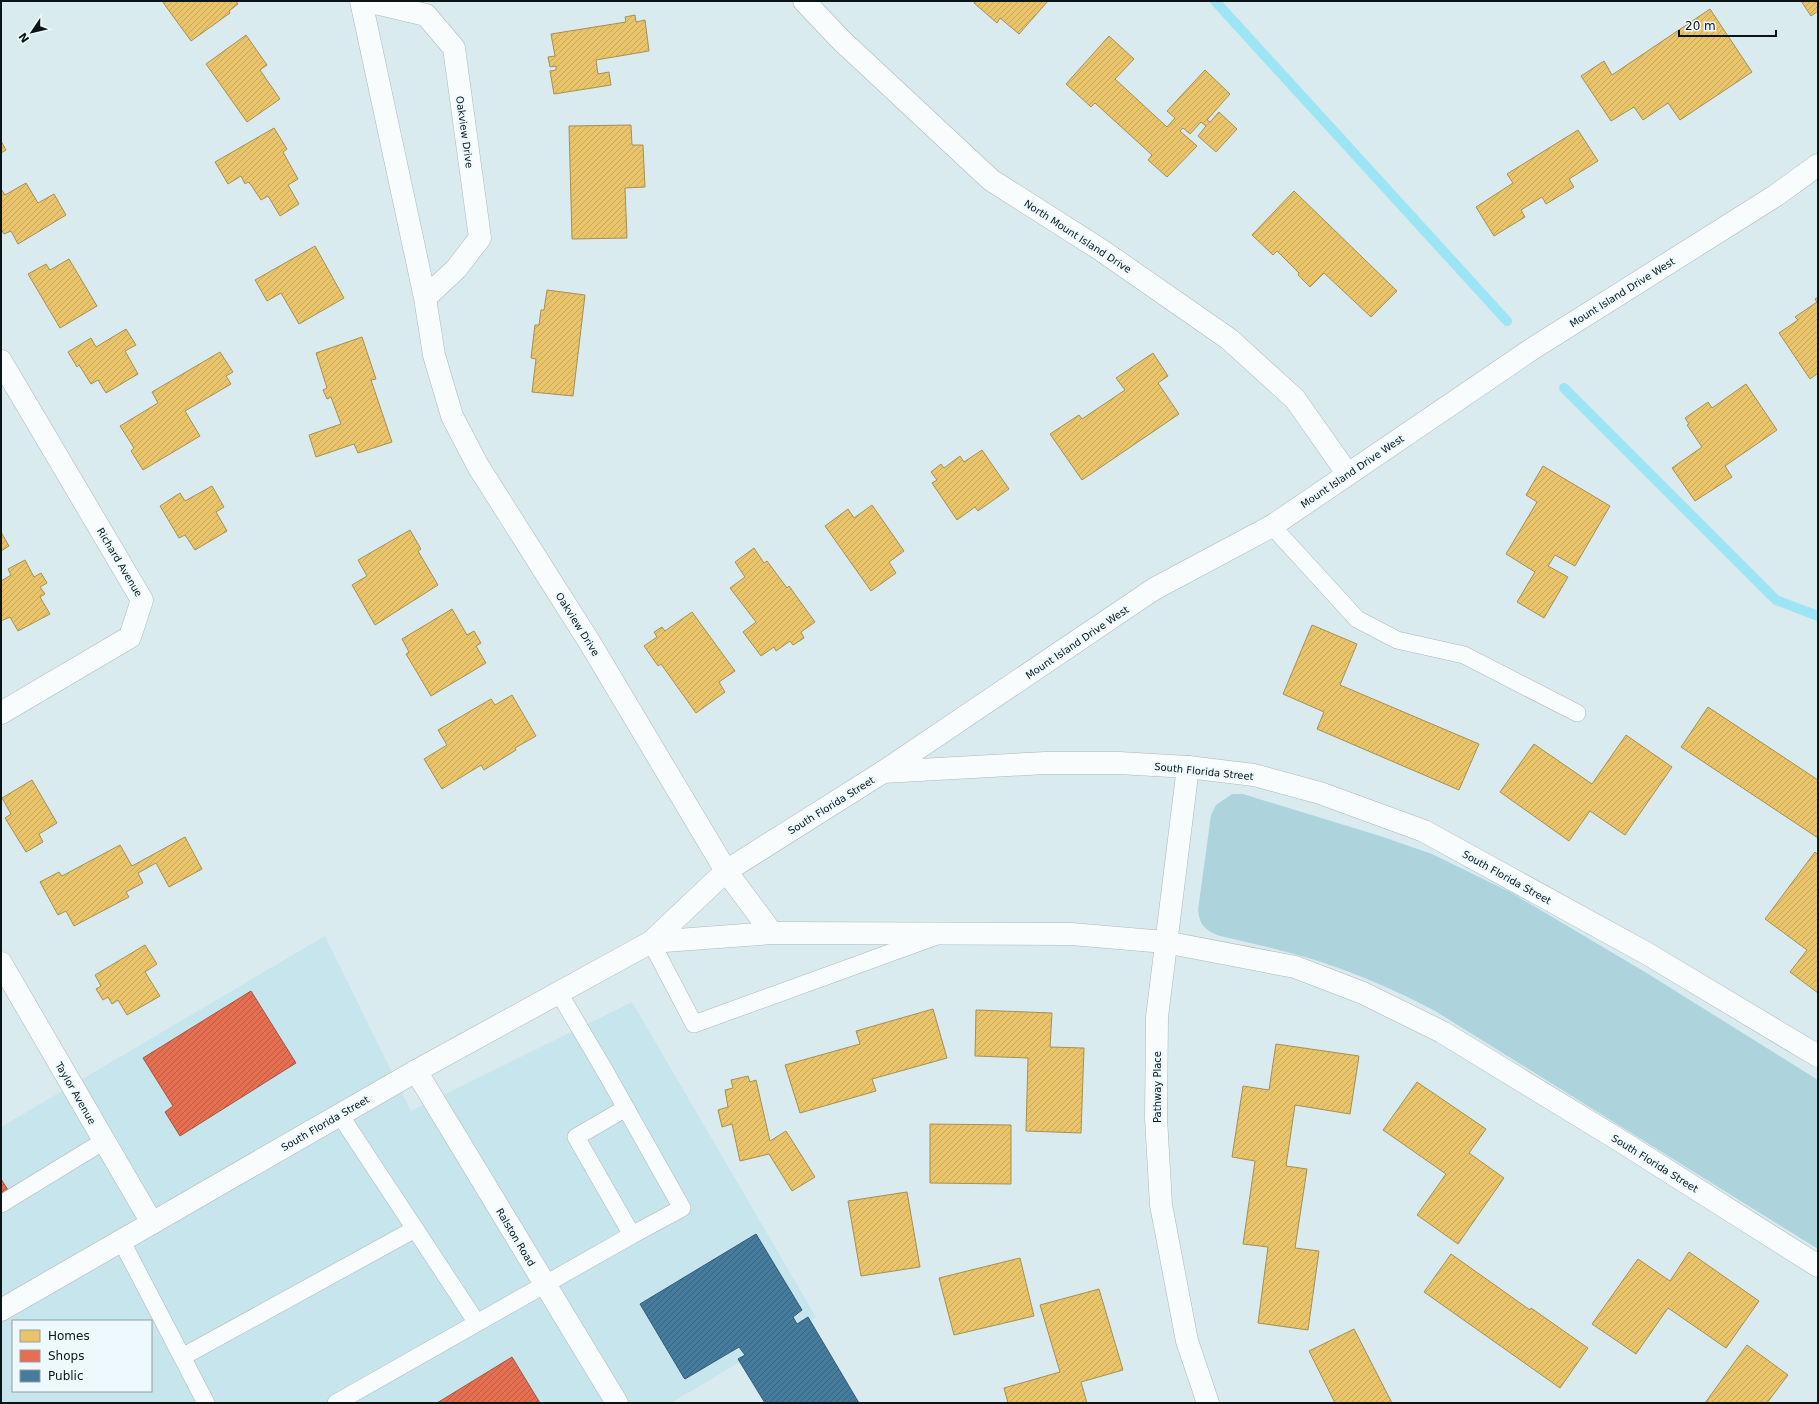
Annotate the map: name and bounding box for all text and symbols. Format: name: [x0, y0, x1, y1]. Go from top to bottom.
north arrow: [12, 12, 52, 52]
scale bar: [1679, 12, 1776, 38]
text: 20 m: [1685, 19, 1716, 33]
text: N: [16, 30, 32, 45]
street label: Oakview Drive: [454, 95, 475, 169]
street label: North Mount Island Drive: [1022, 198, 1133, 275]
street label: Mount Island Drive West: [1568, 255, 1677, 329]
street label: Mount Island Drive West: [1299, 433, 1406, 510]
street label: Richard Avenue: [95, 526, 144, 599]
street label: Oakview Drive: [554, 591, 601, 658]
street label: Mount Island Drive West: [1024, 604, 1131, 681]
street label: South Florida Street: [1154, 761, 1254, 782]
street label: South Florida Street: [786, 774, 877, 837]
street label: South Florida Street: [1460, 848, 1553, 906]
street label: Pathway Place: [1152, 1051, 1163, 1123]
street label: Taylor Avenue: [53, 1059, 98, 1126]
street label: South Florida Street: [279, 1094, 371, 1153]
street label: South Florida Street: [1609, 1132, 1700, 1195]
street label: Ralston Road: [494, 1206, 537, 1268]
legend: [12, 1320, 152, 1392]
text: Homes: [48, 1329, 90, 1343]
text: Shops: [48, 1349, 84, 1363]
text: Public: [48, 1369, 84, 1383]

